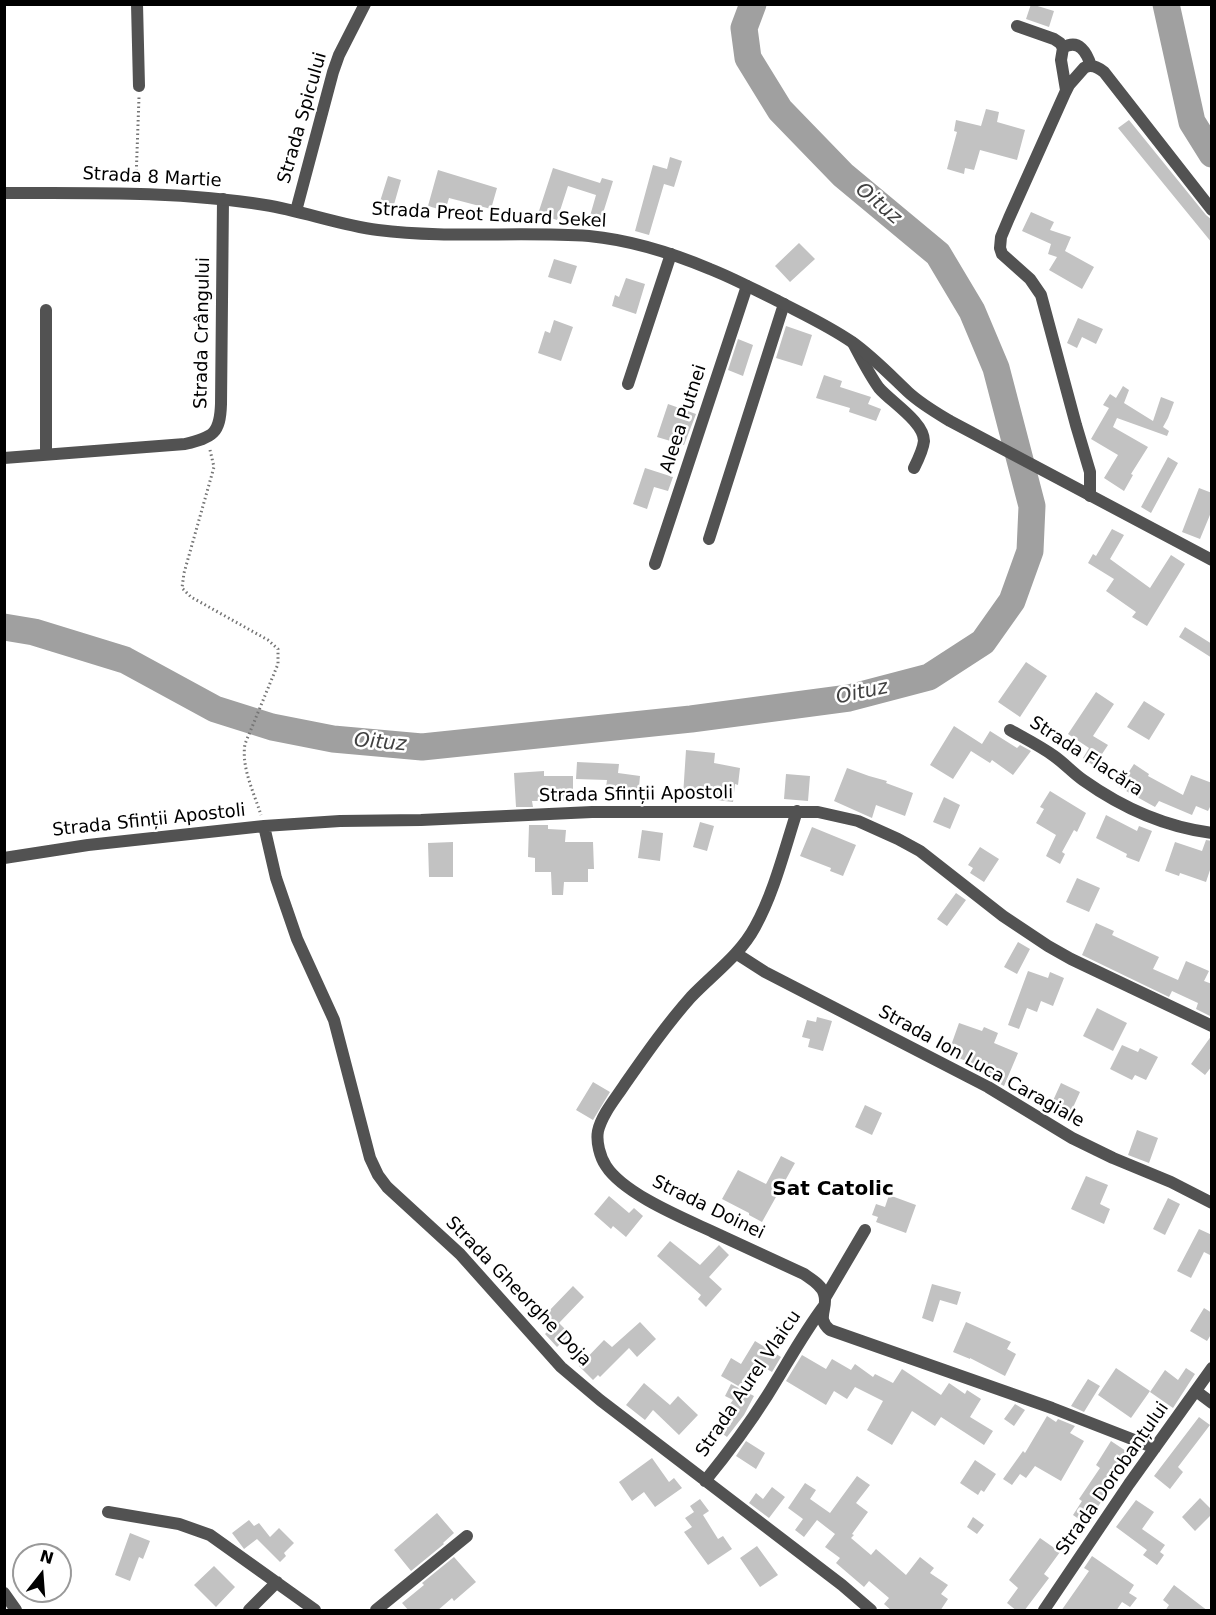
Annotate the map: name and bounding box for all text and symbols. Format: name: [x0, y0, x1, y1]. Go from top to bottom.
street label: Strada Spicului: [274, 50, 332, 186]
street label: Strada 8 Martie: [82, 164, 222, 192]
water label: Oituz: [850, 178, 906, 230]
street label: Strada Preot Eduard Sekel: [371, 199, 607, 233]
street label: Strada Crângului: [191, 257, 215, 409]
street label: Aleea Putnei: [656, 362, 712, 476]
water label: Oituz: [834, 676, 890, 710]
street label: Strada Flacăra: [1025, 712, 1147, 802]
water label: Oituz: [353, 729, 407, 757]
street label: Strada Sfinții Apostoli: [539, 783, 733, 807]
street label: Strada Sfinții Apostoli: [51, 800, 247, 842]
street label: Strada Ion Luca Caragiale: [874, 1001, 1088, 1133]
street label: Strada Doinei: [648, 1171, 768, 1245]
district label: Sat Catolic: [772, 1178, 894, 1202]
street label: Strada Gheorghe Doja: [441, 1213, 595, 1371]
street label: Strada Aurel Vlaicu: [692, 1307, 806, 1461]
street label: Strada Dorobanțului: [1052, 1398, 1174, 1560]
north arrow: [12, 1543, 72, 1603]
text: N: [38, 1546, 56, 1568]

